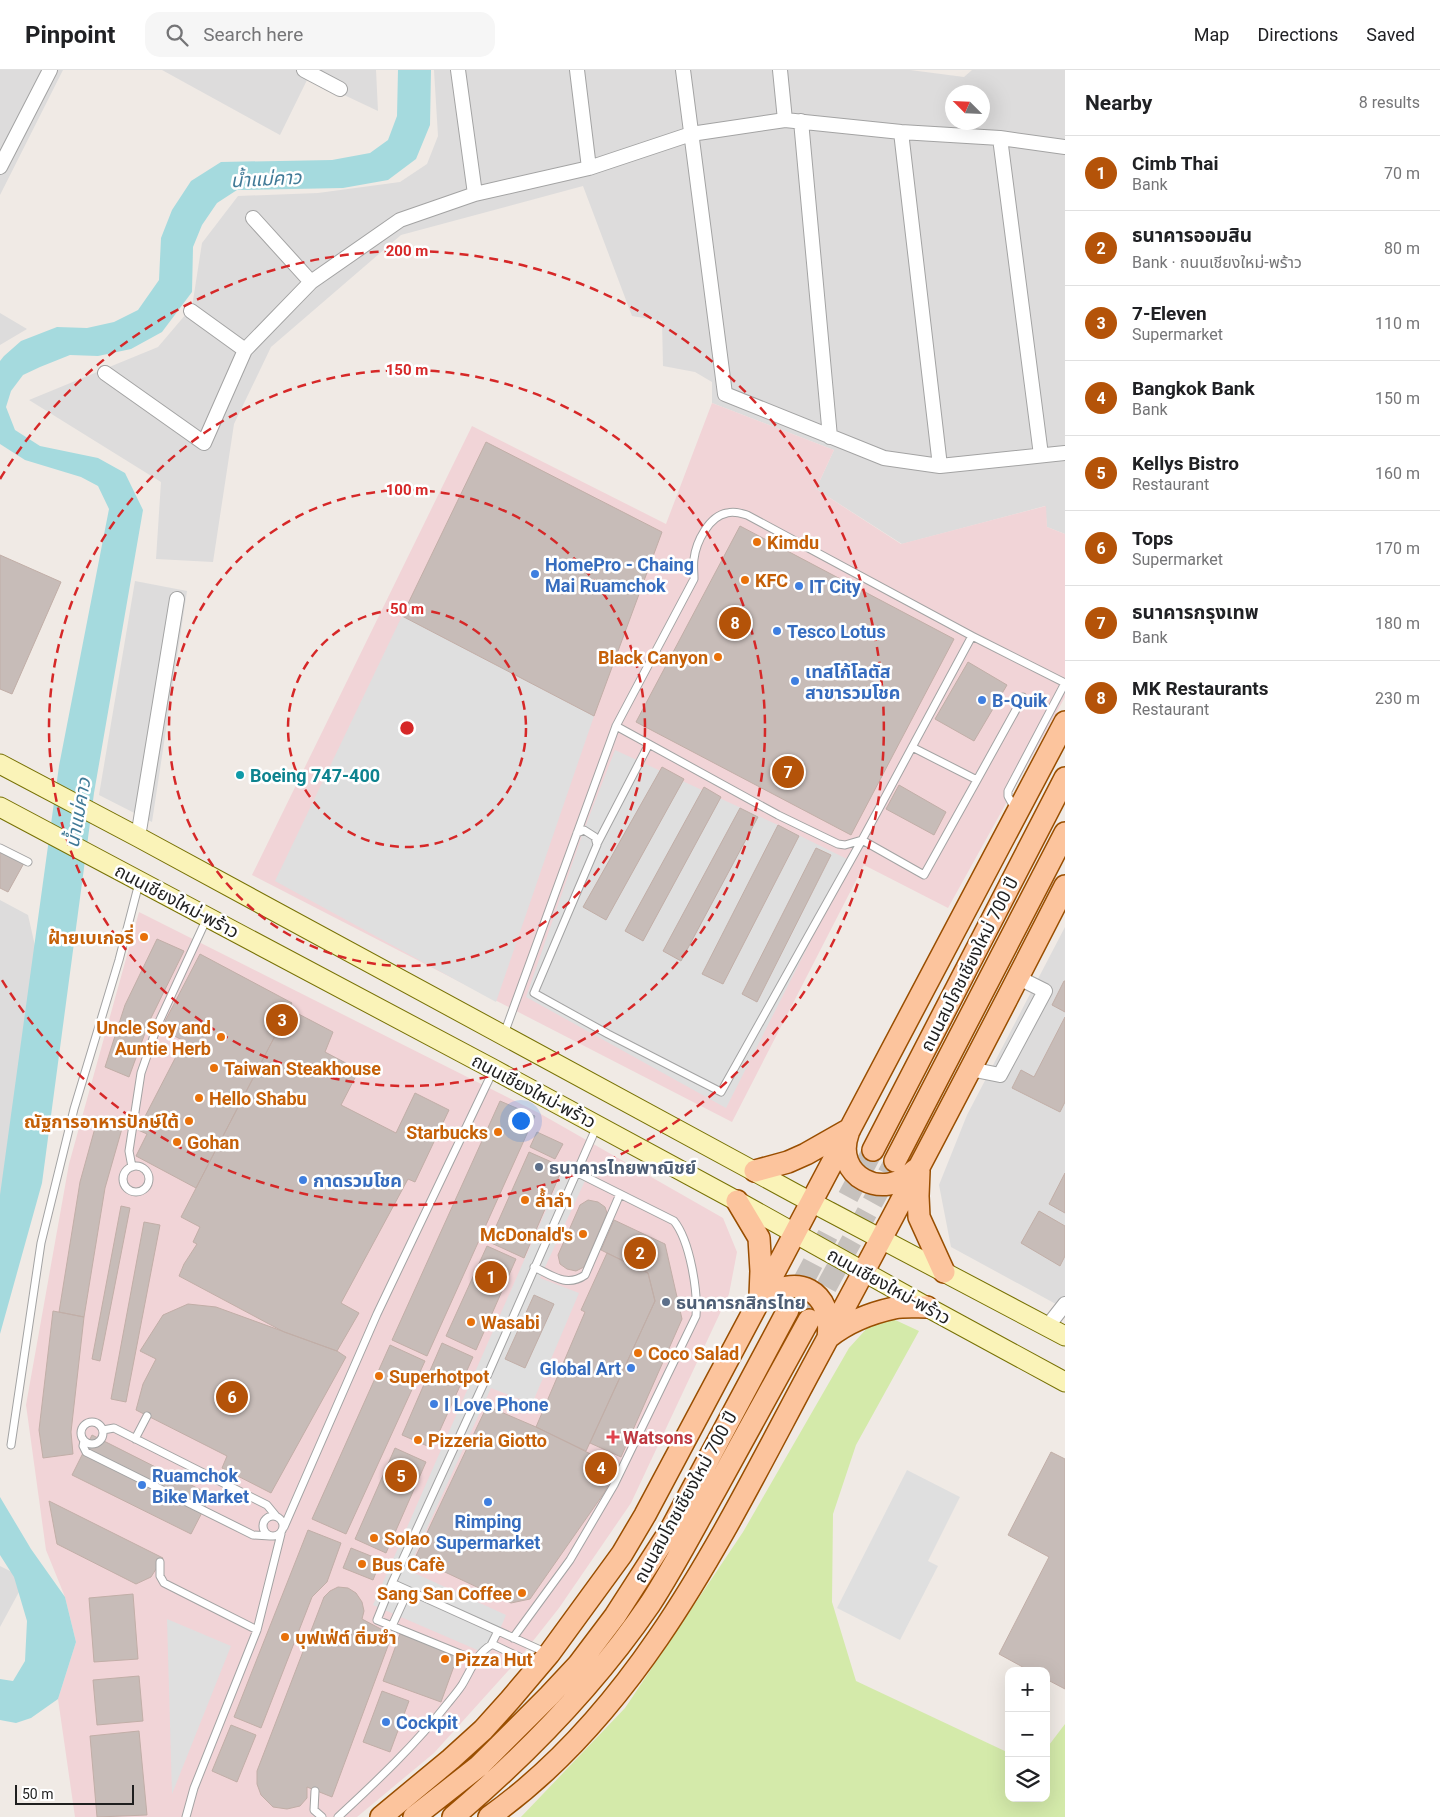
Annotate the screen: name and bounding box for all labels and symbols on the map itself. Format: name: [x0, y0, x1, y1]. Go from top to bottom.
north arrow: [945, 85, 990, 130]
water label: น้ำแม่คาว: [230, 164, 302, 192]
text: 200 m: [386, 242, 428, 260]
text: 150 m: [386, 361, 428, 379]
text: 100 m: [386, 481, 428, 499]
place label: Kimdu: [767, 532, 819, 553]
marker: Kimdu: [751, 536, 763, 548]
place label: HomePro - Chaing Mai Ruamchok: [545, 554, 694, 596]
marker: HomePro - Chaing Mai Ruamchok: [529, 568, 541, 580]
place label: KFC: [755, 570, 788, 591]
marker: KFC: [739, 574, 751, 586]
place label: IT City: [809, 576, 862, 597]
marker: IT City: [793, 580, 805, 592]
text: 50 m: [390, 600, 424, 618]
pin: 8: [719, 604, 751, 642]
place label: Tesco Lotus: [787, 621, 886, 642]
marker: Tesco Lotus: [771, 625, 783, 637]
place label: Black Canyon: [598, 647, 708, 668]
marker: Black Canyon: [712, 651, 724, 663]
place label: เทสโก้โลตัส สาขารวมโชค: [805, 661, 900, 703]
marker: เทสโก้โลตัส สาขารวมโชค: [789, 675, 801, 687]
place label: B-Quik: [992, 690, 1048, 711]
marker: B-Quik: [976, 694, 988, 706]
centre of rings: [398, 719, 416, 737]
pin: 7: [772, 753, 804, 791]
place label: Boeing 747-400: [250, 765, 380, 786]
marker: Boeing 747-400: [234, 769, 246, 781]
water label: น้ำแม่คาว: [59, 775, 96, 850]
street label: ถนนเชียงใหม่-พร้าว: [111, 859, 243, 943]
street label: ถนนสมโภชเชียงใหม่ 700 ปี: [916, 873, 1022, 1055]
place label: ฝ้ายเบเกอรี่: [48, 924, 134, 948]
marker: ฝ้ายเบเกอรี่: [138, 931, 150, 943]
pin: 3: [266, 1001, 298, 1039]
place label: Uncle Soy and Auntie Herb: [96, 1017, 211, 1059]
marker: Uncle Soy and Auntie Herb: [215, 1031, 227, 1043]
street label: ถนนเชียงใหม่-พร้าว: [468, 1049, 600, 1133]
place label: Taiwan Steakhouse: [224, 1058, 381, 1079]
marker: Taiwan Steakhouse: [208, 1062, 220, 1074]
place label: Hello Shabu: [209, 1088, 307, 1109]
marker: Hello Shabu: [193, 1092, 205, 1104]
your location: [508, 1108, 534, 1134]
place label: ณัฐการอาหารปักษ์ใต้: [24, 1111, 179, 1132]
marker: ณัฐการอาหารปักษ์ใต้: [183, 1115, 195, 1127]
place label: Starbucks: [406, 1122, 488, 1143]
marker: Starbucks: [492, 1126, 504, 1138]
place label: Gohan: [187, 1132, 239, 1153]
marker: Gohan: [171, 1136, 183, 1148]
place label: ธนาคารไทยพาณิชย์: [549, 1157, 696, 1178]
marker: ธนาคารไทยพาณิชย์: [533, 1161, 545, 1173]
place label: กาดรวมโชค: [313, 1170, 402, 1191]
marker: กาดรวมโชค: [297, 1174, 309, 1186]
place label: ล้ำลำ: [535, 1188, 572, 1211]
marker: ล้ำลำ: [519, 1194, 531, 1206]
place label: McDonald's: [480, 1224, 573, 1245]
marker: McDonald's: [577, 1228, 589, 1240]
pin: 2: [624, 1234, 656, 1272]
street label: ถนนเชียงใหม่-พร้าว: [824, 1243, 954, 1329]
pin: 1: [475, 1258, 507, 1296]
place label: ธนาคารกสิกรไทย: [676, 1292, 806, 1313]
marker: ธนาคารกสิกรไทย: [660, 1296, 672, 1308]
place label: Wasabi: [481, 1312, 540, 1333]
marker: Wasabi: [465, 1316, 477, 1328]
place label: Coco Salad: [648, 1343, 739, 1364]
marker: Coco Salad: [632, 1347, 644, 1359]
place label: Global Art: [540, 1358, 621, 1379]
marker: Global Art: [625, 1362, 637, 1374]
place label: Superhotpot: [389, 1366, 489, 1387]
marker: Superhotpot: [373, 1370, 385, 1382]
pin: 6: [216, 1378, 248, 1416]
place label: I Love Phone: [444, 1394, 549, 1415]
marker: I Love Phone: [428, 1398, 440, 1410]
street label: ถนนสมโภชเชียงใหม่ 700 ปี: [629, 1408, 741, 1586]
place label: Watsons: [623, 1427, 693, 1448]
place label: Pizzeria Giotto: [428, 1430, 547, 1451]
marker: Watsons: [607, 1431, 619, 1443]
marker: Pizzeria Giotto: [412, 1434, 424, 1446]
pin: 4: [585, 1449, 617, 1487]
pin: 5: [385, 1457, 417, 1495]
place label: Ruamchok Bike Market: [152, 1465, 249, 1507]
marker: Ruamchok Bike Market: [136, 1479, 148, 1491]
marker: Rimping Supermarket: [482, 1496, 494, 1508]
place label: Rimping Supermarket: [436, 1511, 540, 1553]
place label: Solao: [384, 1528, 430, 1549]
marker: Solao: [368, 1532, 380, 1544]
place label: Bus Cafè: [372, 1554, 445, 1575]
marker: Bus Cafè: [356, 1558, 368, 1570]
place label: Sang San Coffee: [377, 1583, 512, 1604]
marker: Sang San Coffee: [516, 1587, 528, 1599]
place label: บุฟเฟ่ต์ ติ่มซำ: [295, 1626, 396, 1649]
marker: บุฟเฟ่ต์ ติ่มซำ: [279, 1631, 291, 1643]
place label: Pizza Hut: [455, 1649, 533, 1670]
marker: Pizza Hut: [439, 1653, 451, 1665]
place label: Cockpit: [396, 1712, 458, 1733]
marker: Cockpit: [380, 1716, 392, 1728]
scale bar: [15, 1782, 134, 1805]

